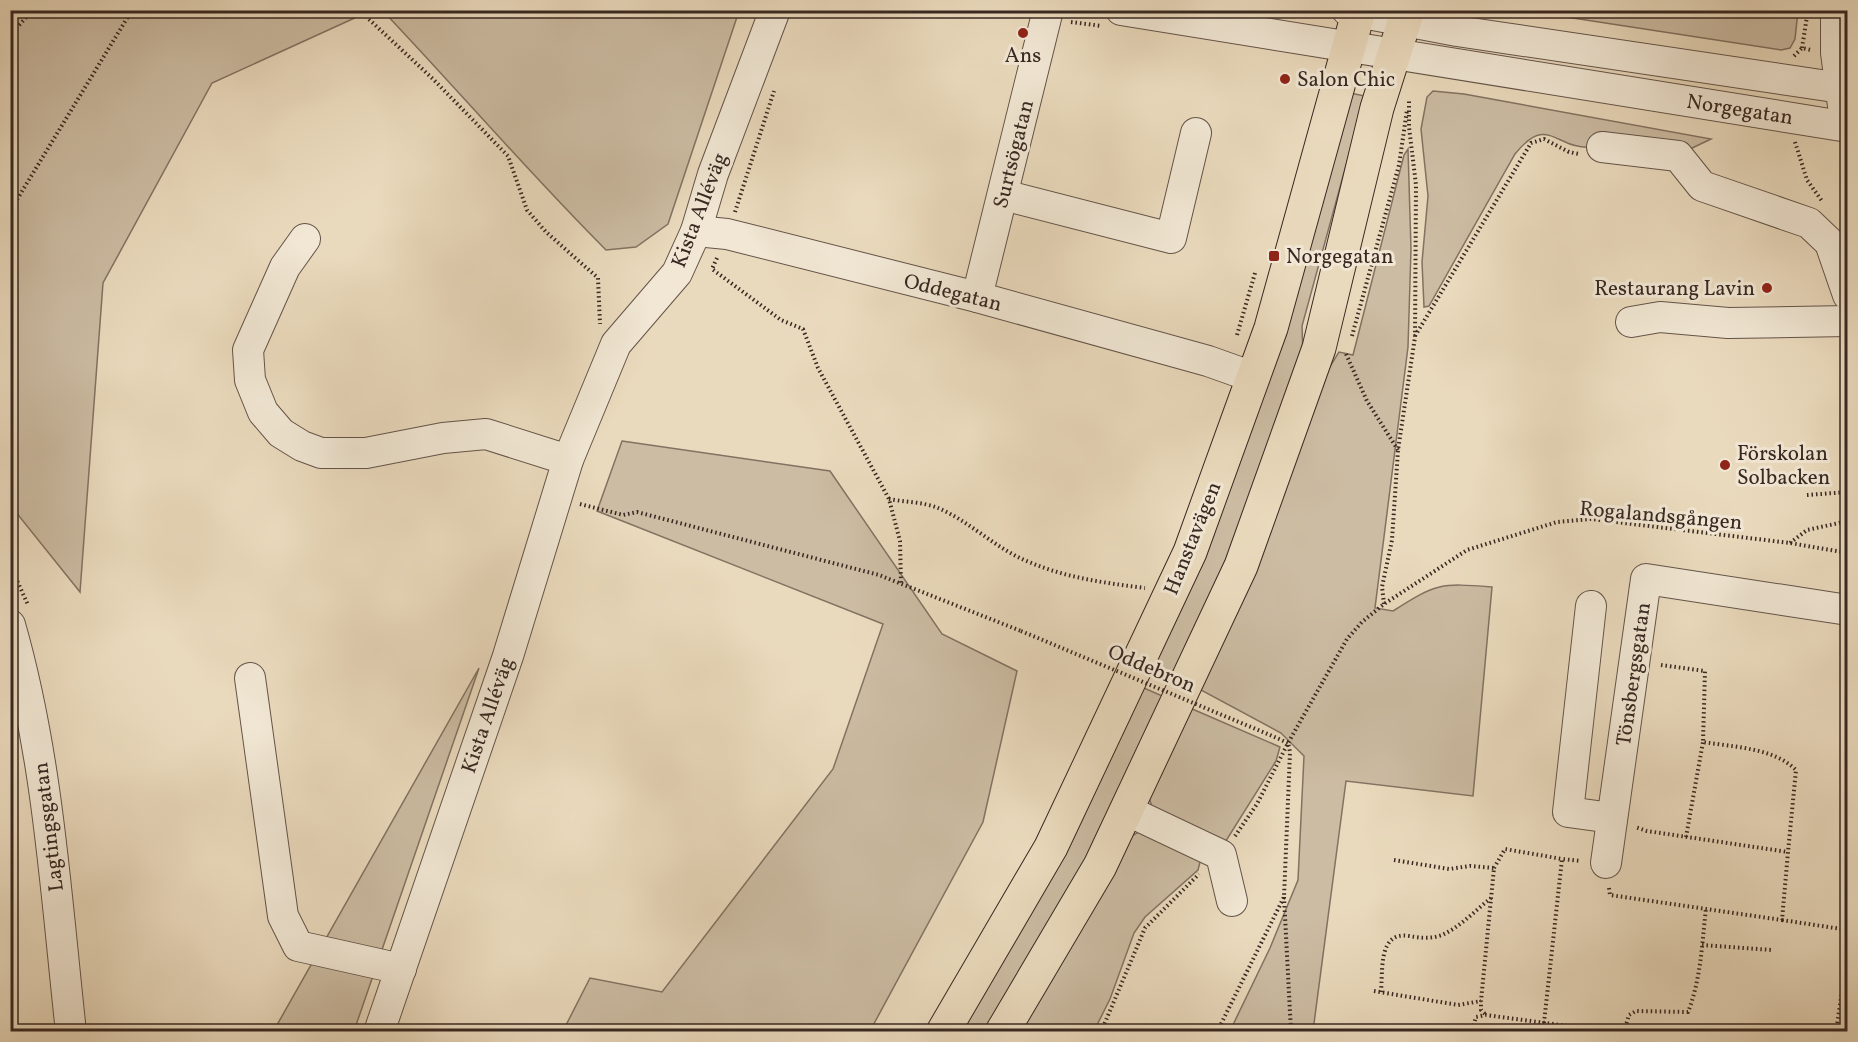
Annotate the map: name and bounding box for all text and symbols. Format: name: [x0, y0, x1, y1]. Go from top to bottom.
marker: Ans: [1016, 26, 1030, 40]
place label: Ans: [1005, 42, 1041, 71]
place label: Salon Chic: [1297, 66, 1395, 95]
marker: Salon Chic: [1278, 72, 1292, 86]
street label: Norgegatan: [1684, 88, 1795, 133]
street label: Surtsögatan: [987, 97, 1042, 212]
street label: Kista Alléväg: [665, 149, 736, 272]
place label: Norgegatan: [1286, 243, 1393, 272]
marker: Norgegatan: [1267, 249, 1281, 263]
street label: Oddegatan: [901, 267, 1005, 320]
place label: Restaurang Lavin: [1594, 275, 1755, 304]
marker: Restaurang Lavin: [1760, 281, 1774, 295]
place label: Förskolan Solbacken: [1737, 440, 1830, 493]
marker: Förskolan Solbacken: [1718, 458, 1732, 472]
street label: Hanstavägen: [1158, 478, 1229, 600]
street label: Rogalandsgången: [1578, 495, 1744, 538]
street label: Tönsbergsgatan: [1610, 601, 1659, 748]
street label: Oddebron: [1103, 638, 1200, 701]
street label: Kista Alléväg: [455, 654, 522, 777]
street label: Lagtingsgatan: [27, 760, 72, 893]

